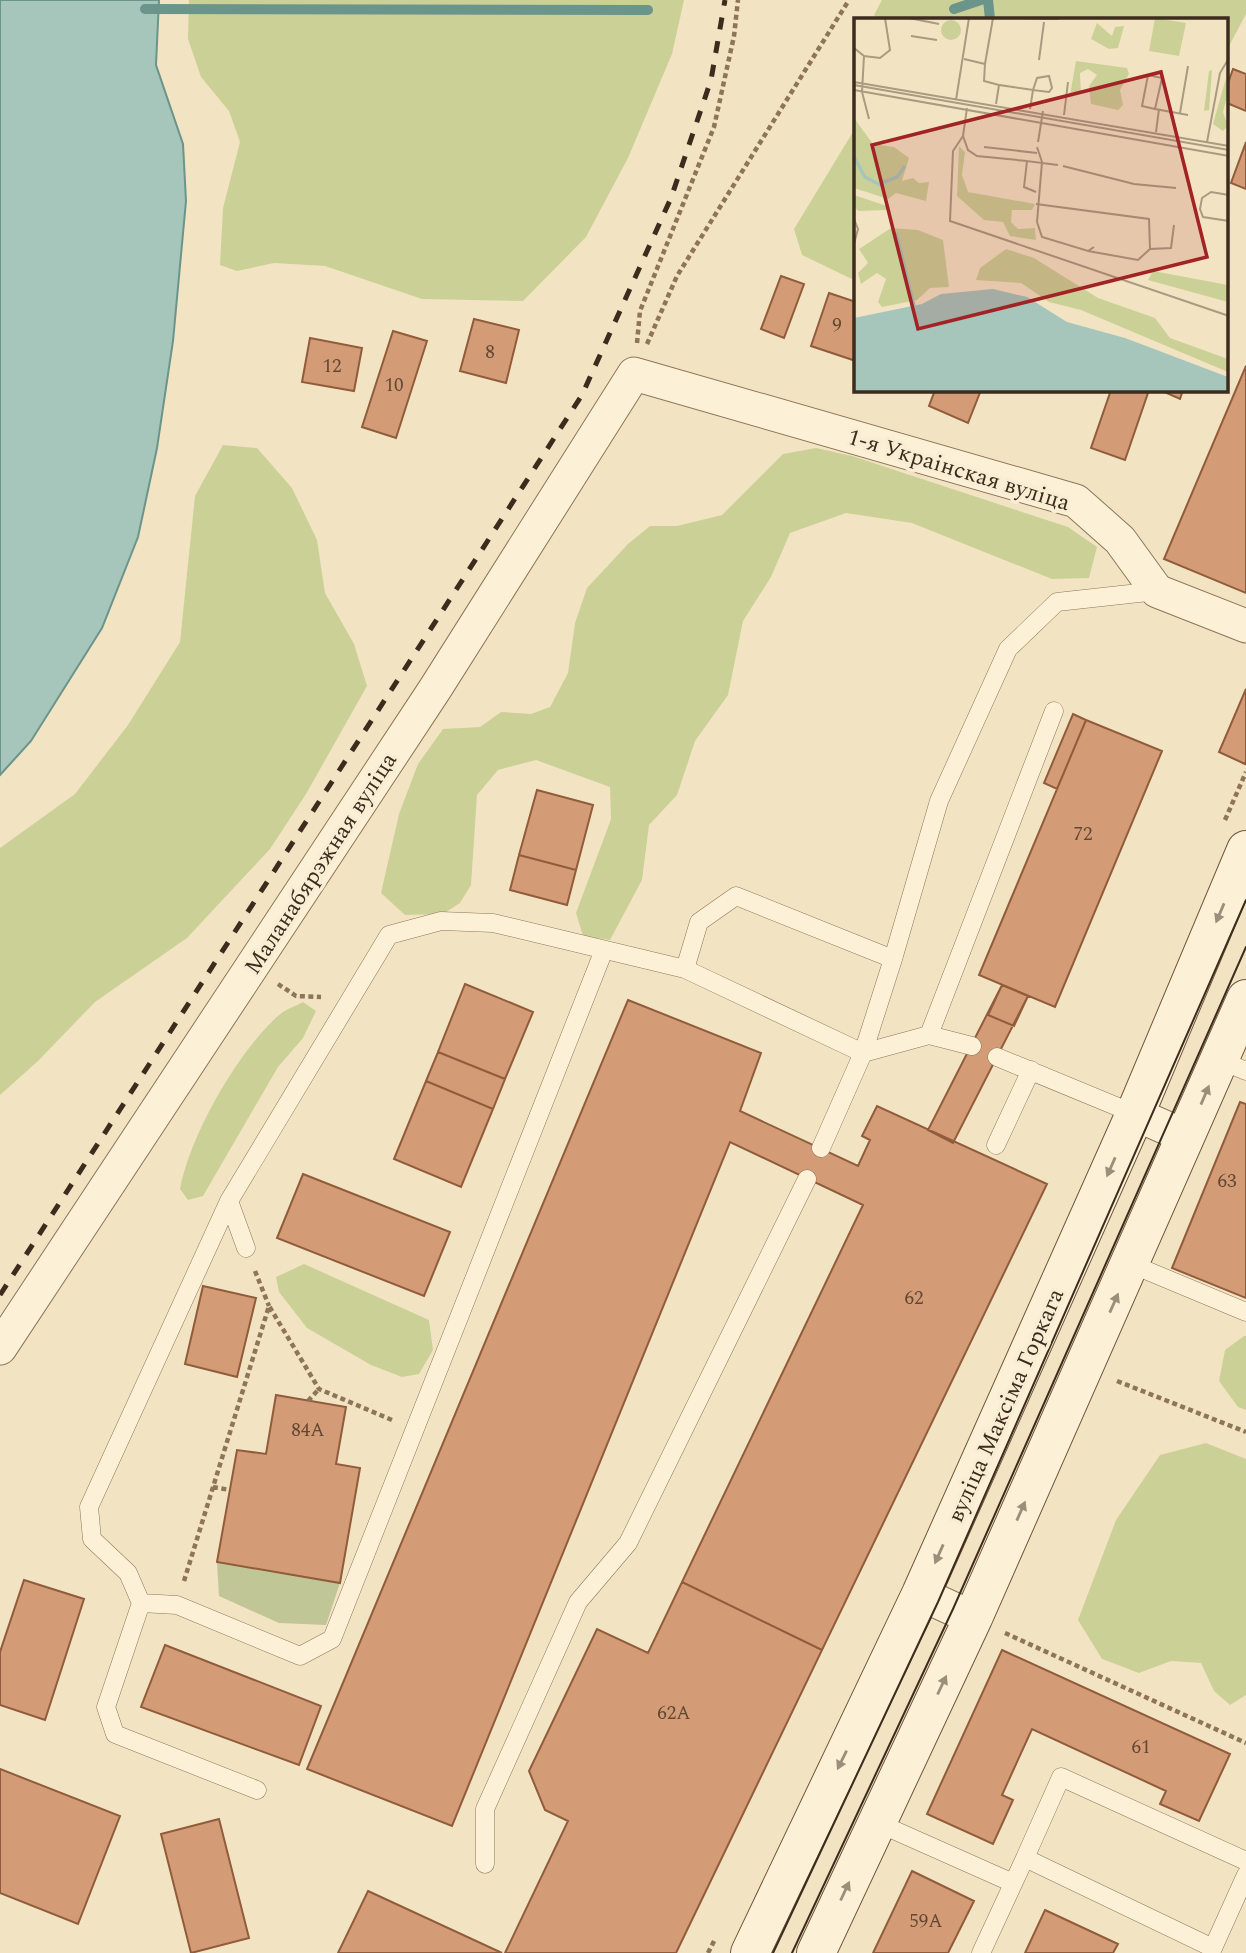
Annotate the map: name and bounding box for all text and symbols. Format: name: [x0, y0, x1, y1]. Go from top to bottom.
inset map: [854, 18, 1228, 392]
house number: 9: [832, 311, 842, 340]
house number: 8: [485, 338, 495, 367]
house number: 12: [322, 352, 342, 381]
house number: 10: [384, 371, 404, 400]
street label: 1-я Украінская вуліца: [843, 420, 1074, 521]
street label: Маланабярэжная вуліца: [236, 746, 406, 982]
house number: 72: [1073, 820, 1093, 849]
one-way arrow: [1214, 902, 1225, 923]
one-way arrow: [1200, 1084, 1211, 1105]
one-way arrow: [1105, 1157, 1117, 1177]
house number: 63: [1217, 1167, 1237, 1196]
street label: вуліца Максіма Горкага: [939, 1283, 1074, 1528]
house number: 62: [904, 1284, 924, 1313]
one-way arrow: [1108, 1293, 1120, 1313]
house number: 84А: [291, 1416, 325, 1445]
one-way arrow: [1015, 1501, 1027, 1521]
one-way arrow: [933, 1544, 945, 1564]
one-way arrow: [936, 1675, 948, 1695]
house number: 62А: [657, 1699, 691, 1728]
house number: 61: [1131, 1733, 1151, 1762]
one-way arrow: [836, 1750, 848, 1770]
one-way arrow: [840, 1881, 851, 1901]
house number: 59А: [909, 1907, 943, 1936]

